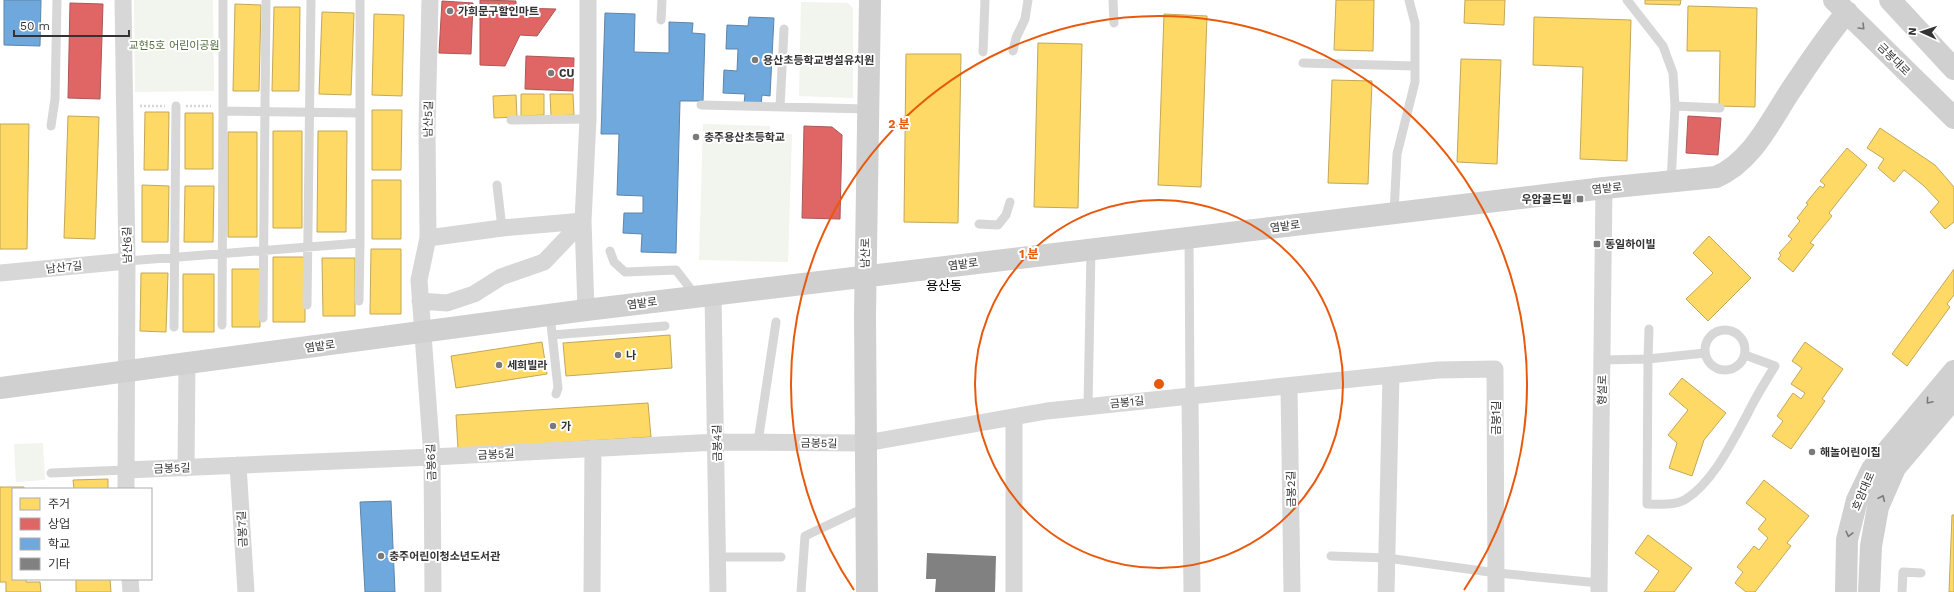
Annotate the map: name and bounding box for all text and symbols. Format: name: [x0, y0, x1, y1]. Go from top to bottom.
place label: 가희문구할인마트: [458, 5, 539, 18]
marker: 가희문구할인마트: [445, 6, 455, 16]
scale bar: [14, 12, 129, 38]
north arrow: [1902, 12, 1942, 52]
text: 50 m: [20, 19, 50, 33]
one-way arrow: [1857, 22, 1865, 30]
text: N: [1906, 27, 1919, 36]
park label: 교현5호 어린이공원: [128, 39, 220, 52]
street label: 금봉대로: [1875, 40, 1913, 78]
place label: 용산초등학교병설유치원: [763, 54, 874, 67]
marker: 용산초등학교병설유치원: [750, 55, 760, 65]
place label: CU: [559, 67, 574, 80]
marker: CU: [546, 68, 556, 78]
street label: 남산5길: [422, 101, 435, 138]
text: 2 분: [888, 117, 910, 131]
place label: 충주용산초등학교: [704, 131, 785, 144]
marker: 충주용산초등학교: [691, 132, 701, 142]
street label: 염밭로: [1591, 180, 1623, 197]
place label: 우암골드빌: [1521, 193, 1572, 206]
marker: 우암골드빌: [1575, 194, 1585, 204]
street label: 염밭로: [1269, 218, 1301, 235]
street label: 남산6길: [121, 226, 134, 264]
street label: 남산로: [859, 238, 872, 268]
place label: 동일하이빌: [1605, 238, 1656, 251]
marker: 동일하이빌: [1592, 239, 1602, 249]
text: 1 분: [1019, 247, 1039, 261]
street label: 염밭로: [947, 256, 979, 273]
street label: 남산7길: [45, 259, 83, 276]
district label: 용산동: [926, 278, 962, 293]
street label: 염밭로: [626, 295, 658, 312]
street label: 염밭로: [304, 338, 336, 355]
place label: 나: [626, 349, 636, 362]
marker: 나: [613, 350, 623, 360]
place label: 세희빌라: [507, 359, 547, 372]
marker: 세희빌라: [494, 360, 504, 370]
street label: 형설로: [1596, 375, 1609, 405]
centre of rings: [1152, 377, 1166, 391]
street label: 금봉1길: [1109, 394, 1145, 411]
one-way arrow: [1927, 396, 1934, 403]
street label: 금봉1길: [1490, 401, 1503, 435]
place label: 가: [561, 420, 571, 433]
marker: 가: [548, 421, 558, 431]
street label: 금봉4길: [711, 424, 724, 462]
street label: 금봉5길: [800, 437, 837, 450]
street label: 금봉6길: [424, 443, 439, 481]
place label: 해놀어린이집: [1820, 446, 1881, 459]
street label: 금봉5길: [477, 447, 515, 462]
marker: 해놀어린이집: [1807, 447, 1817, 457]
street label: 금봉5길: [153, 461, 191, 476]
street label: 금봉2길: [1285, 470, 1298, 507]
street label: 호암대로: [1850, 470, 1877, 512]
legend: [12, 488, 152, 580]
one-way arrow: [1877, 495, 1885, 503]
text: 주거: [48, 497, 70, 511]
street label: 금봉7길: [235, 510, 250, 548]
text: 상업: [48, 517, 70, 531]
one-way arrow: [1845, 531, 1853, 537]
text: 학교: [48, 537, 70, 551]
place label: 충주어린이청소년도서관: [389, 550, 500, 563]
marker: 충주어린이청소년도서관: [376, 551, 386, 561]
text: 기타: [48, 557, 70, 571]

